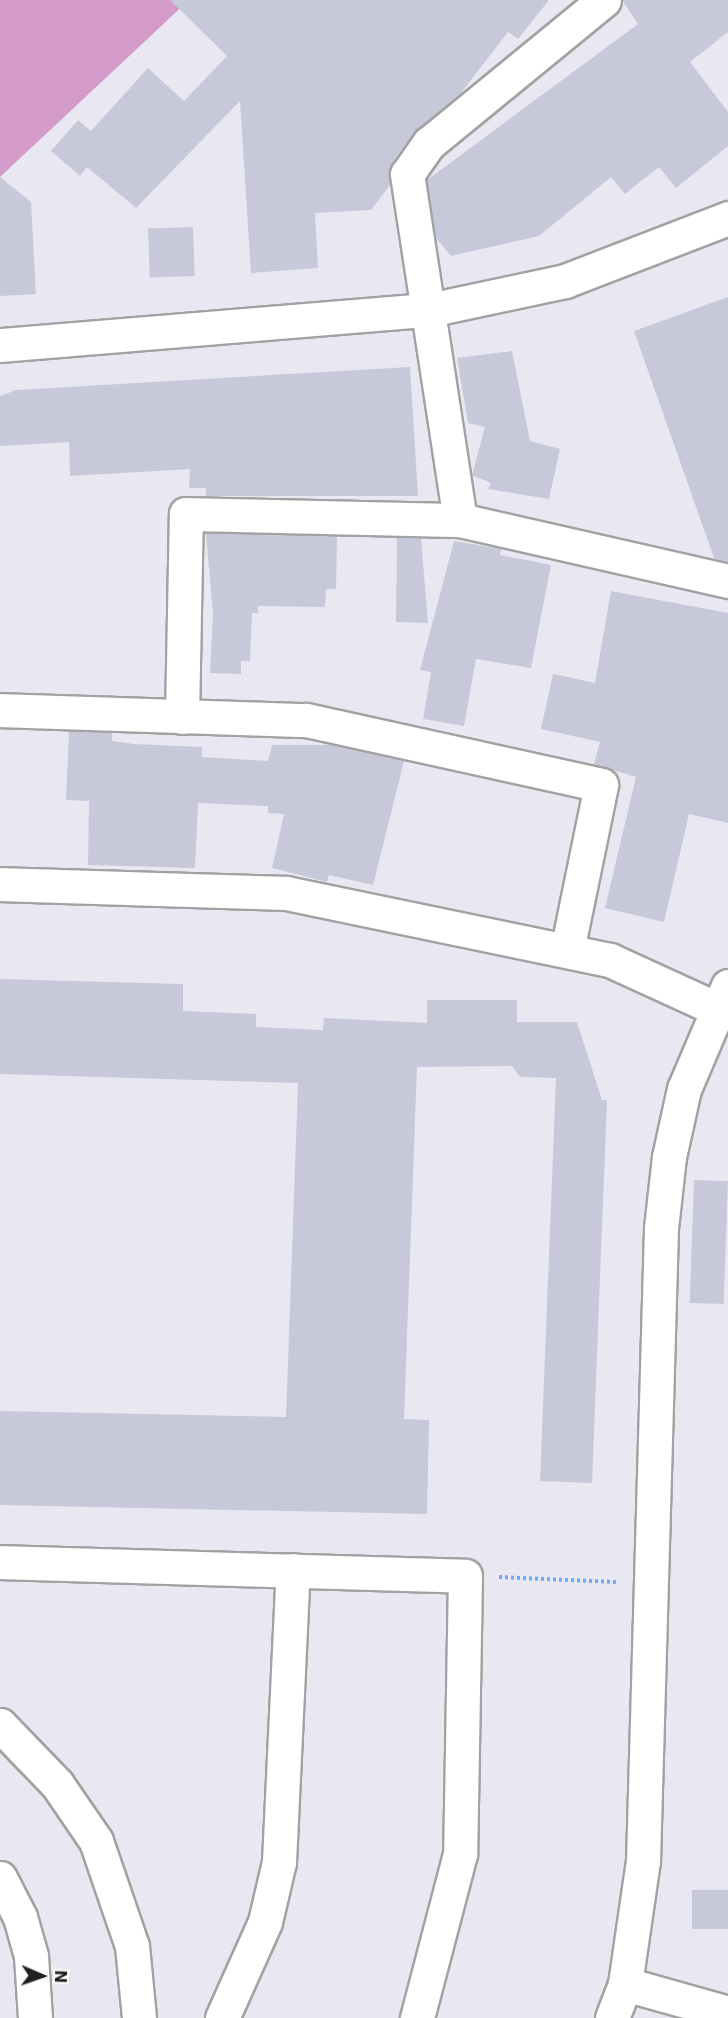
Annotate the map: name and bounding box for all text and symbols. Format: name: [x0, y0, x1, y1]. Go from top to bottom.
north arrow: [12, 1946, 72, 2006]
text: N: [51, 1970, 70, 1984]

